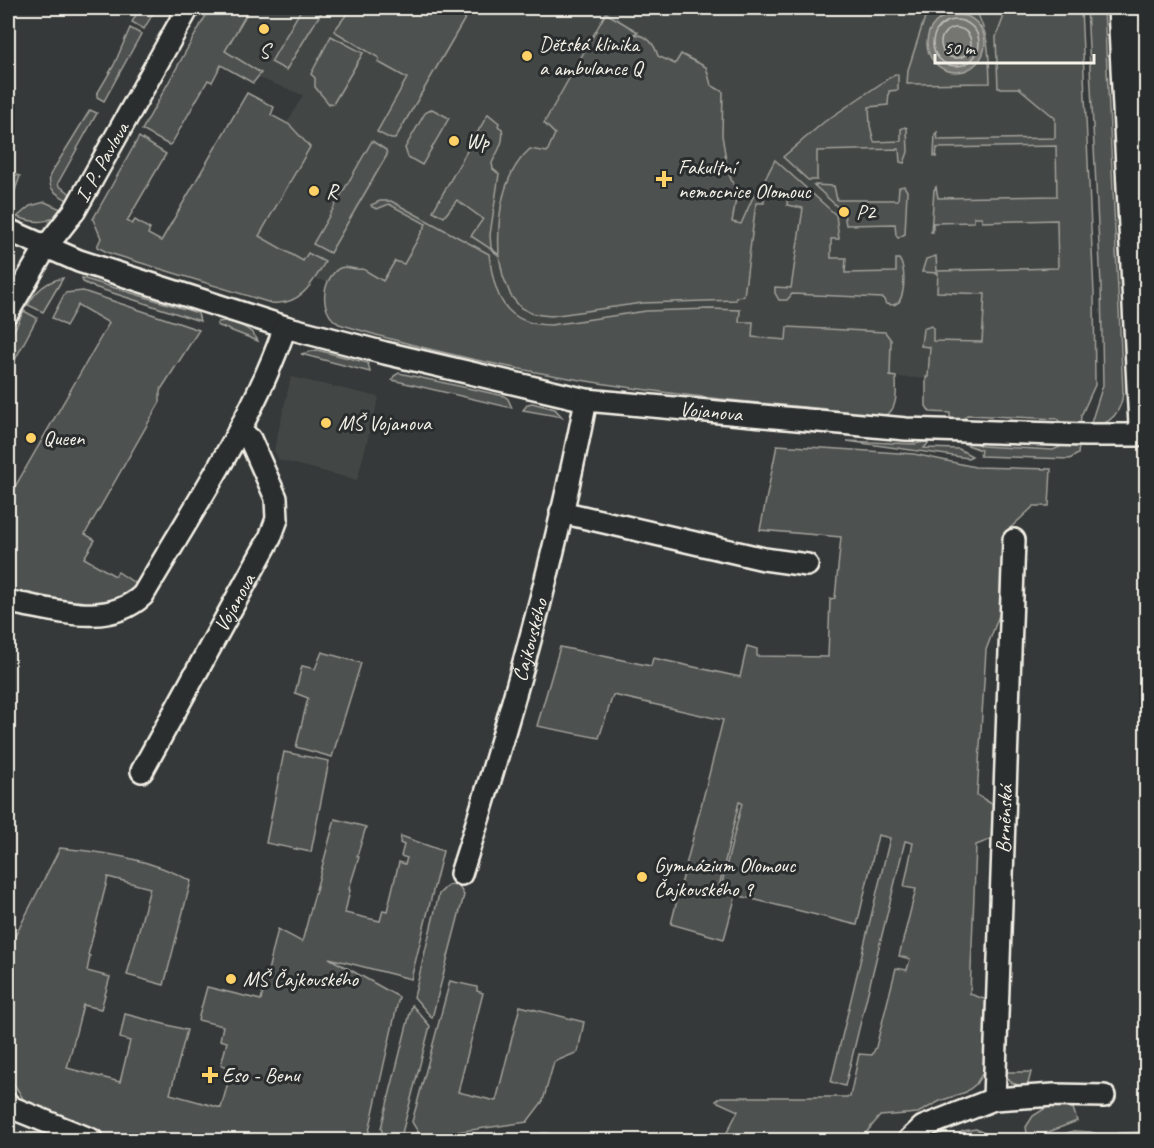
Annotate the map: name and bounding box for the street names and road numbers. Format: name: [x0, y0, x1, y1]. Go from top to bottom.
street label: I. P. Pavlova: [69, 115, 136, 207]
street label: Vojanova: [679, 396, 745, 427]
street label: Vojanova: [208, 567, 262, 636]
street label: Čajkovského: [506, 594, 554, 684]
street label: Brněnská: [990, 783, 1018, 854]

